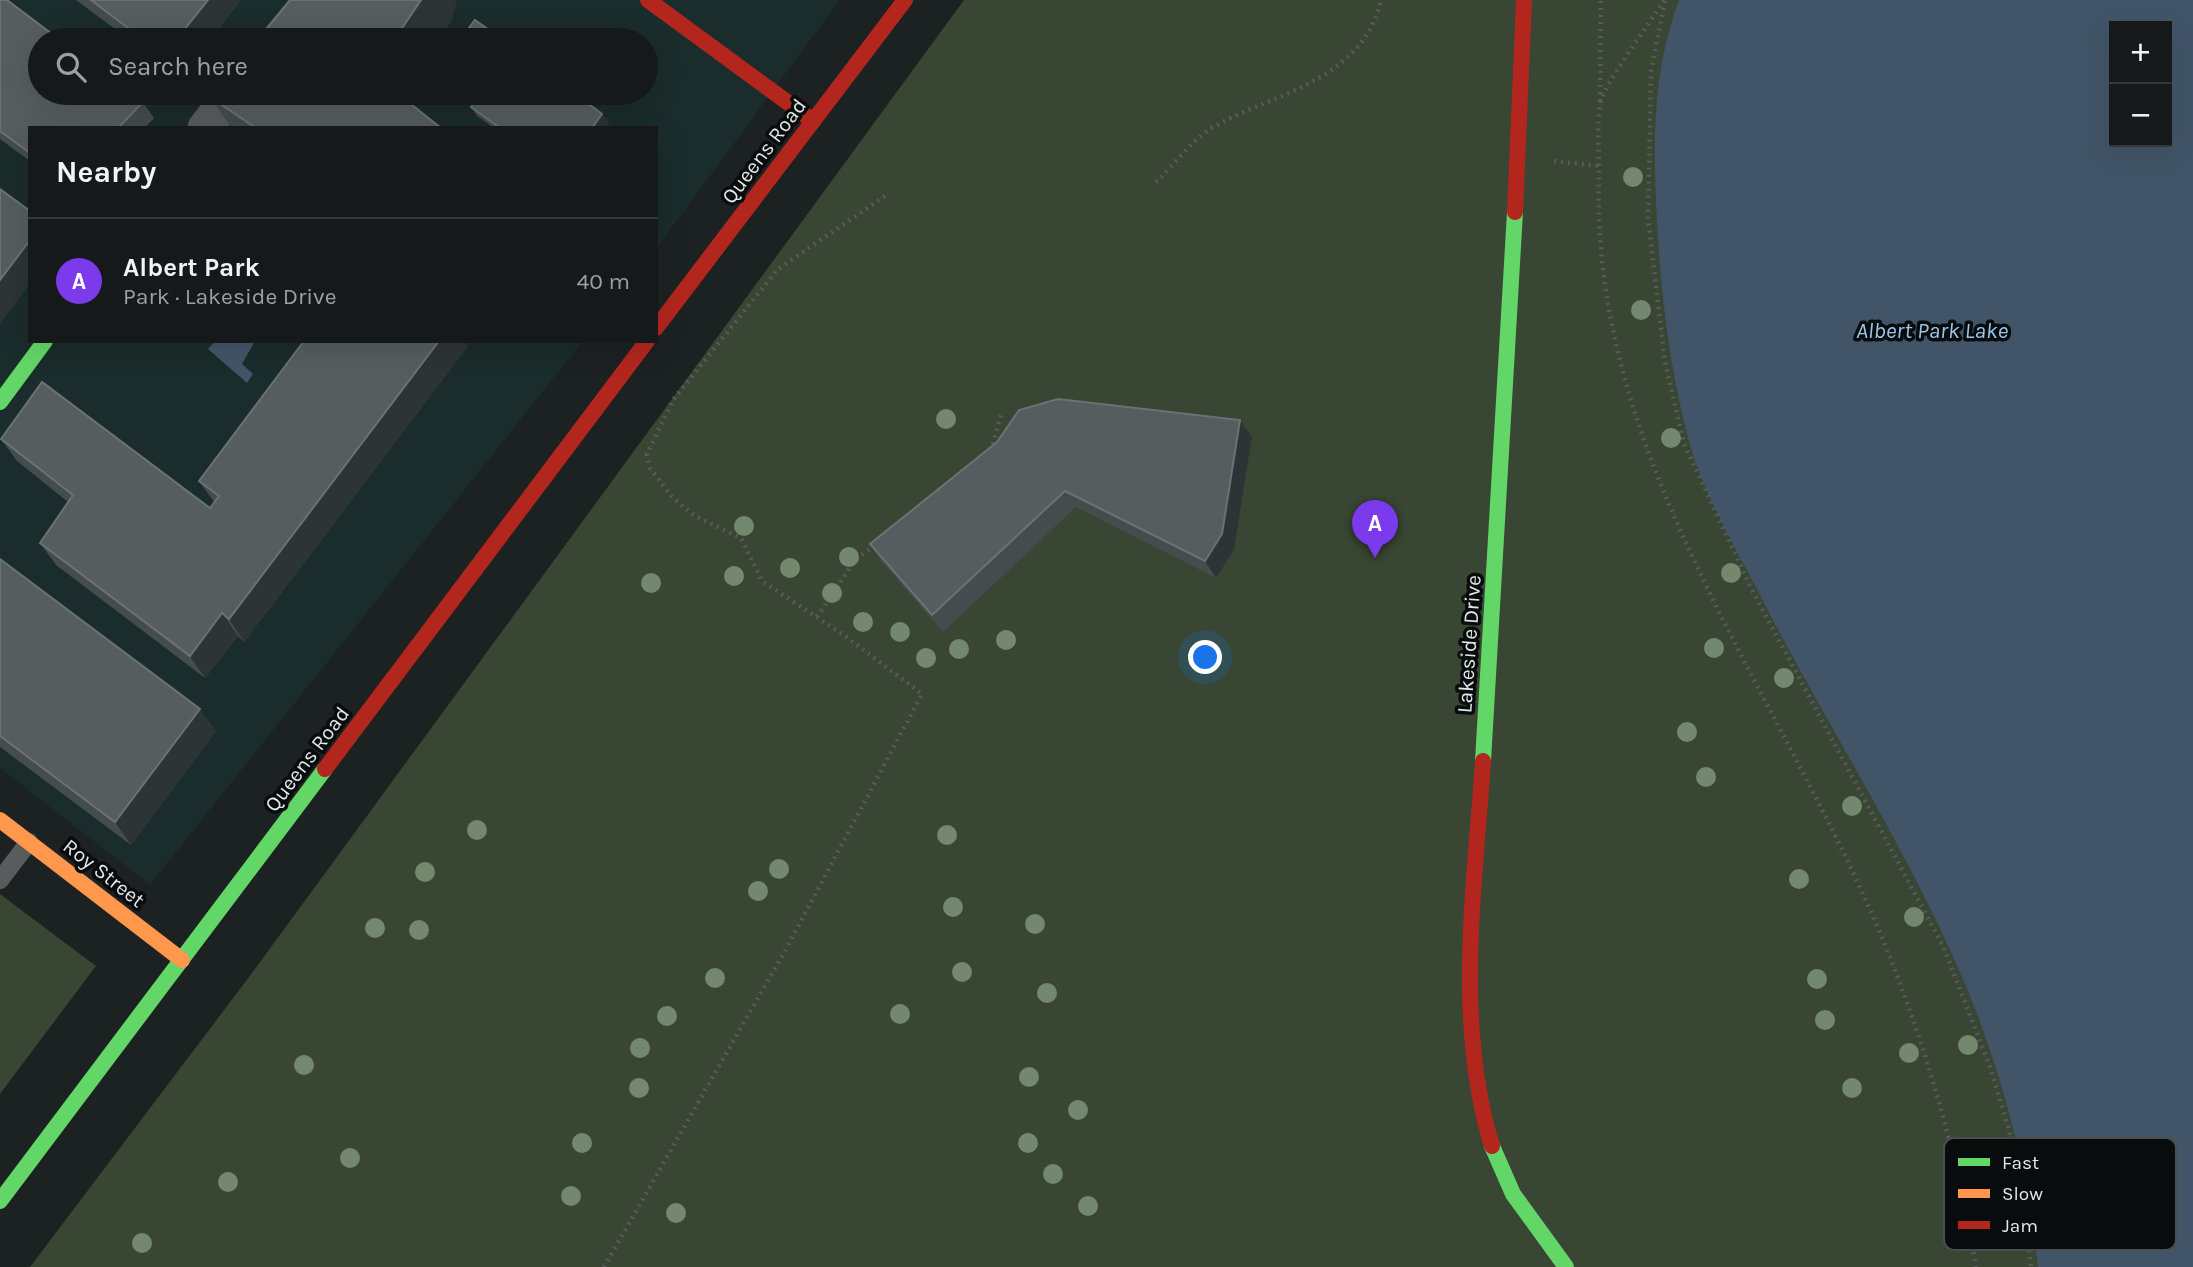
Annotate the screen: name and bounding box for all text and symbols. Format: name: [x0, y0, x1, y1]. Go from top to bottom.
map controls: [2109, 21, 2172, 147]
button: +: [2109, 21, 2172, 84]
search box: [28, 28, 658, 105]
icon: search: [52, 48, 90, 86]
text: Search here: [108, 51, 248, 82]
button: −: [2109, 84, 2172, 147]
street label: Queens Road: [717, 94, 811, 208]
text: Nearby: [56, 154, 156, 190]
text: Albert Park: [123, 252, 260, 283]
text: A: [72, 268, 86, 295]
text: 40 m: [577, 268, 630, 295]
text: Park · Lakeside Drive: [123, 283, 336, 310]
water label: Albert Park Lake: [1856, 317, 2008, 344]
pin: A: [1352, 500, 1398, 558]
street label: Lakeside Drive: [1452, 574, 1486, 714]
your location: [1188, 640, 1222, 674]
street label: Queens Road: [260, 702, 354, 816]
street label: Roy Street: [58, 834, 150, 912]
legend: [1944, 1138, 2176, 1250]
text: Fast: [2002, 1152, 2039, 1174]
text: Slow: [2002, 1183, 2043, 1205]
text: Jam: [2002, 1215, 2038, 1237]

